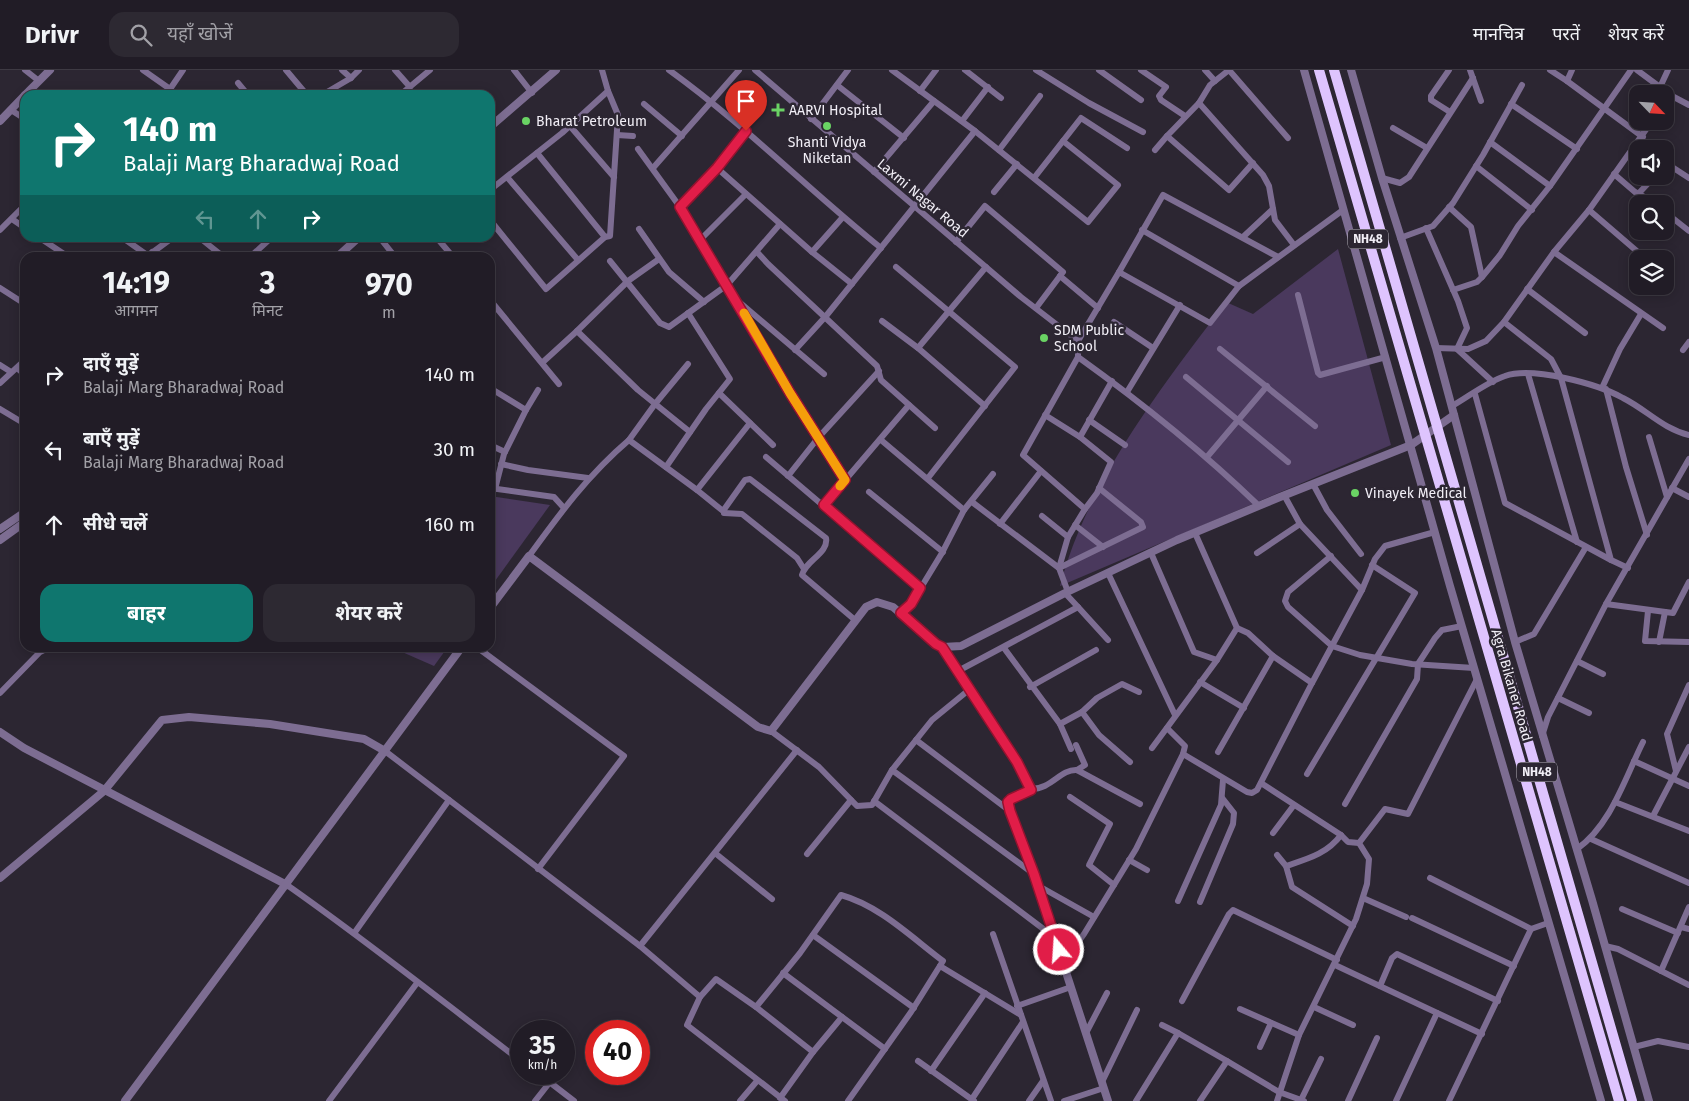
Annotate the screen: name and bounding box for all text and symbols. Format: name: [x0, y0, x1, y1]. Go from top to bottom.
search box: [109, 12, 459, 57]
text: Drivr: [25, 21, 79, 49]
icon: search: [127, 21, 155, 49]
text: यहाँ खोजें: [167, 22, 233, 45]
text: मानचित्र: [1473, 23, 1524, 45]
text: परतें: [1552, 23, 1580, 45]
text: शेयर करें: [1608, 23, 1664, 45]
pin: [725, 80, 767, 131]
north arrow: [1629, 85, 1674, 130]
map controls: [1629, 85, 1674, 295]
icon: arrive: [732, 87, 760, 115]
place label: AARVI Hospital: [789, 102, 882, 119]
marker: AARVI Hospital: [771, 103, 785, 117]
text: 140 m: [123, 108, 217, 150]
icon: right: [40, 110, 105, 175]
place label: Bharat Petroleum: [536, 113, 647, 130]
marker: Bharat Petroleum: [520, 115, 532, 127]
marker: Shanti Vidya Niketan: [821, 120, 833, 132]
place label: Shanti Vidya Niketan: [788, 134, 866, 167]
button: sound: [1629, 140, 1674, 185]
text: Balaji Marg Bharadwaj Road: [123, 150, 400, 177]
street label: Laxmi Nagar Road: [874, 155, 972, 242]
button: search: [1629, 195, 1674, 240]
icon: left: [191, 205, 219, 233]
icon: ahead: [244, 205, 272, 233]
icon: right: [297, 205, 325, 233]
road number: NH48: [1348, 230, 1388, 248]
button: layers: [1629, 250, 1674, 295]
text: 14:19: [102, 265, 170, 301]
text: 3: [260, 265, 275, 301]
text: 970: [365, 267, 413, 303]
text: आगमन: [114, 301, 158, 320]
text: मिनट: [252, 301, 283, 320]
text: m: [382, 303, 396, 322]
place label: SDM Public School: [1054, 322, 1124, 355]
marker: SDM Public School: [1038, 332, 1050, 344]
text: दाएँ मुड़ें: [83, 352, 139, 375]
icon: right: [40, 361, 68, 389]
text: 140 m: [425, 363, 475, 386]
text: Balaji Marg Bharadwaj Road: [83, 378, 284, 397]
text: बाएँ मुड़ें: [83, 427, 140, 450]
icon: left: [40, 436, 68, 464]
text: 30 m: [434, 438, 475, 461]
text: Balaji Marg Bharadwaj Road: [83, 453, 284, 472]
place label: Vinayek Medical: [1365, 485, 1467, 502]
marker: Vinayek Medical: [1349, 487, 1361, 499]
icon: ahead: [40, 511, 68, 539]
text: सीधे चलें: [83, 512, 147, 535]
text: 160 m: [425, 513, 475, 536]
button: बाहर: [40, 584, 253, 642]
button: शेयर करें: [263, 584, 475, 642]
street label: Agra Bikaner Road: [1487, 627, 1536, 743]
road number: NH48: [1517, 762, 1557, 782]
position arrow: [1032, 923, 1084, 975]
speed limit sign: 40: [585, 1020, 650, 1085]
text: 35: [529, 1031, 556, 1061]
text: km/h: [528, 1058, 557, 1072]

